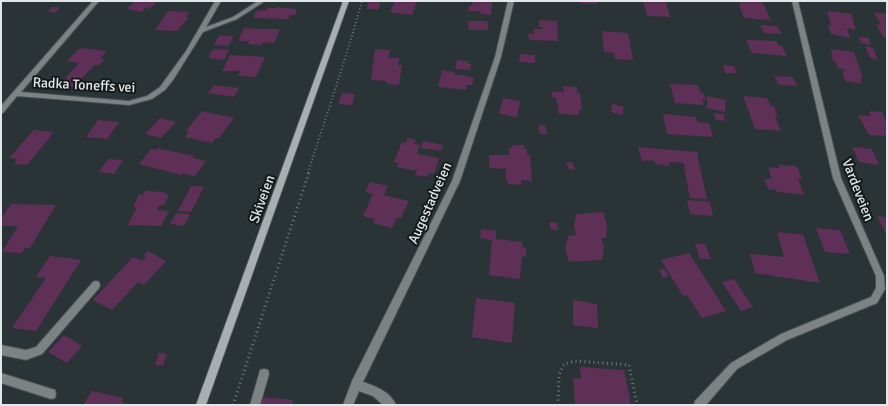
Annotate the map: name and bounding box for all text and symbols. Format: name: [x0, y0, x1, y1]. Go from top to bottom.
street label: Radka Toneffs vei: [32, 74, 136, 96]
street label: Vardeveien: [838, 156, 878, 224]
street label: Augestadveien: [404, 160, 456, 246]
street label: Skiveien: [245, 173, 279, 225]

